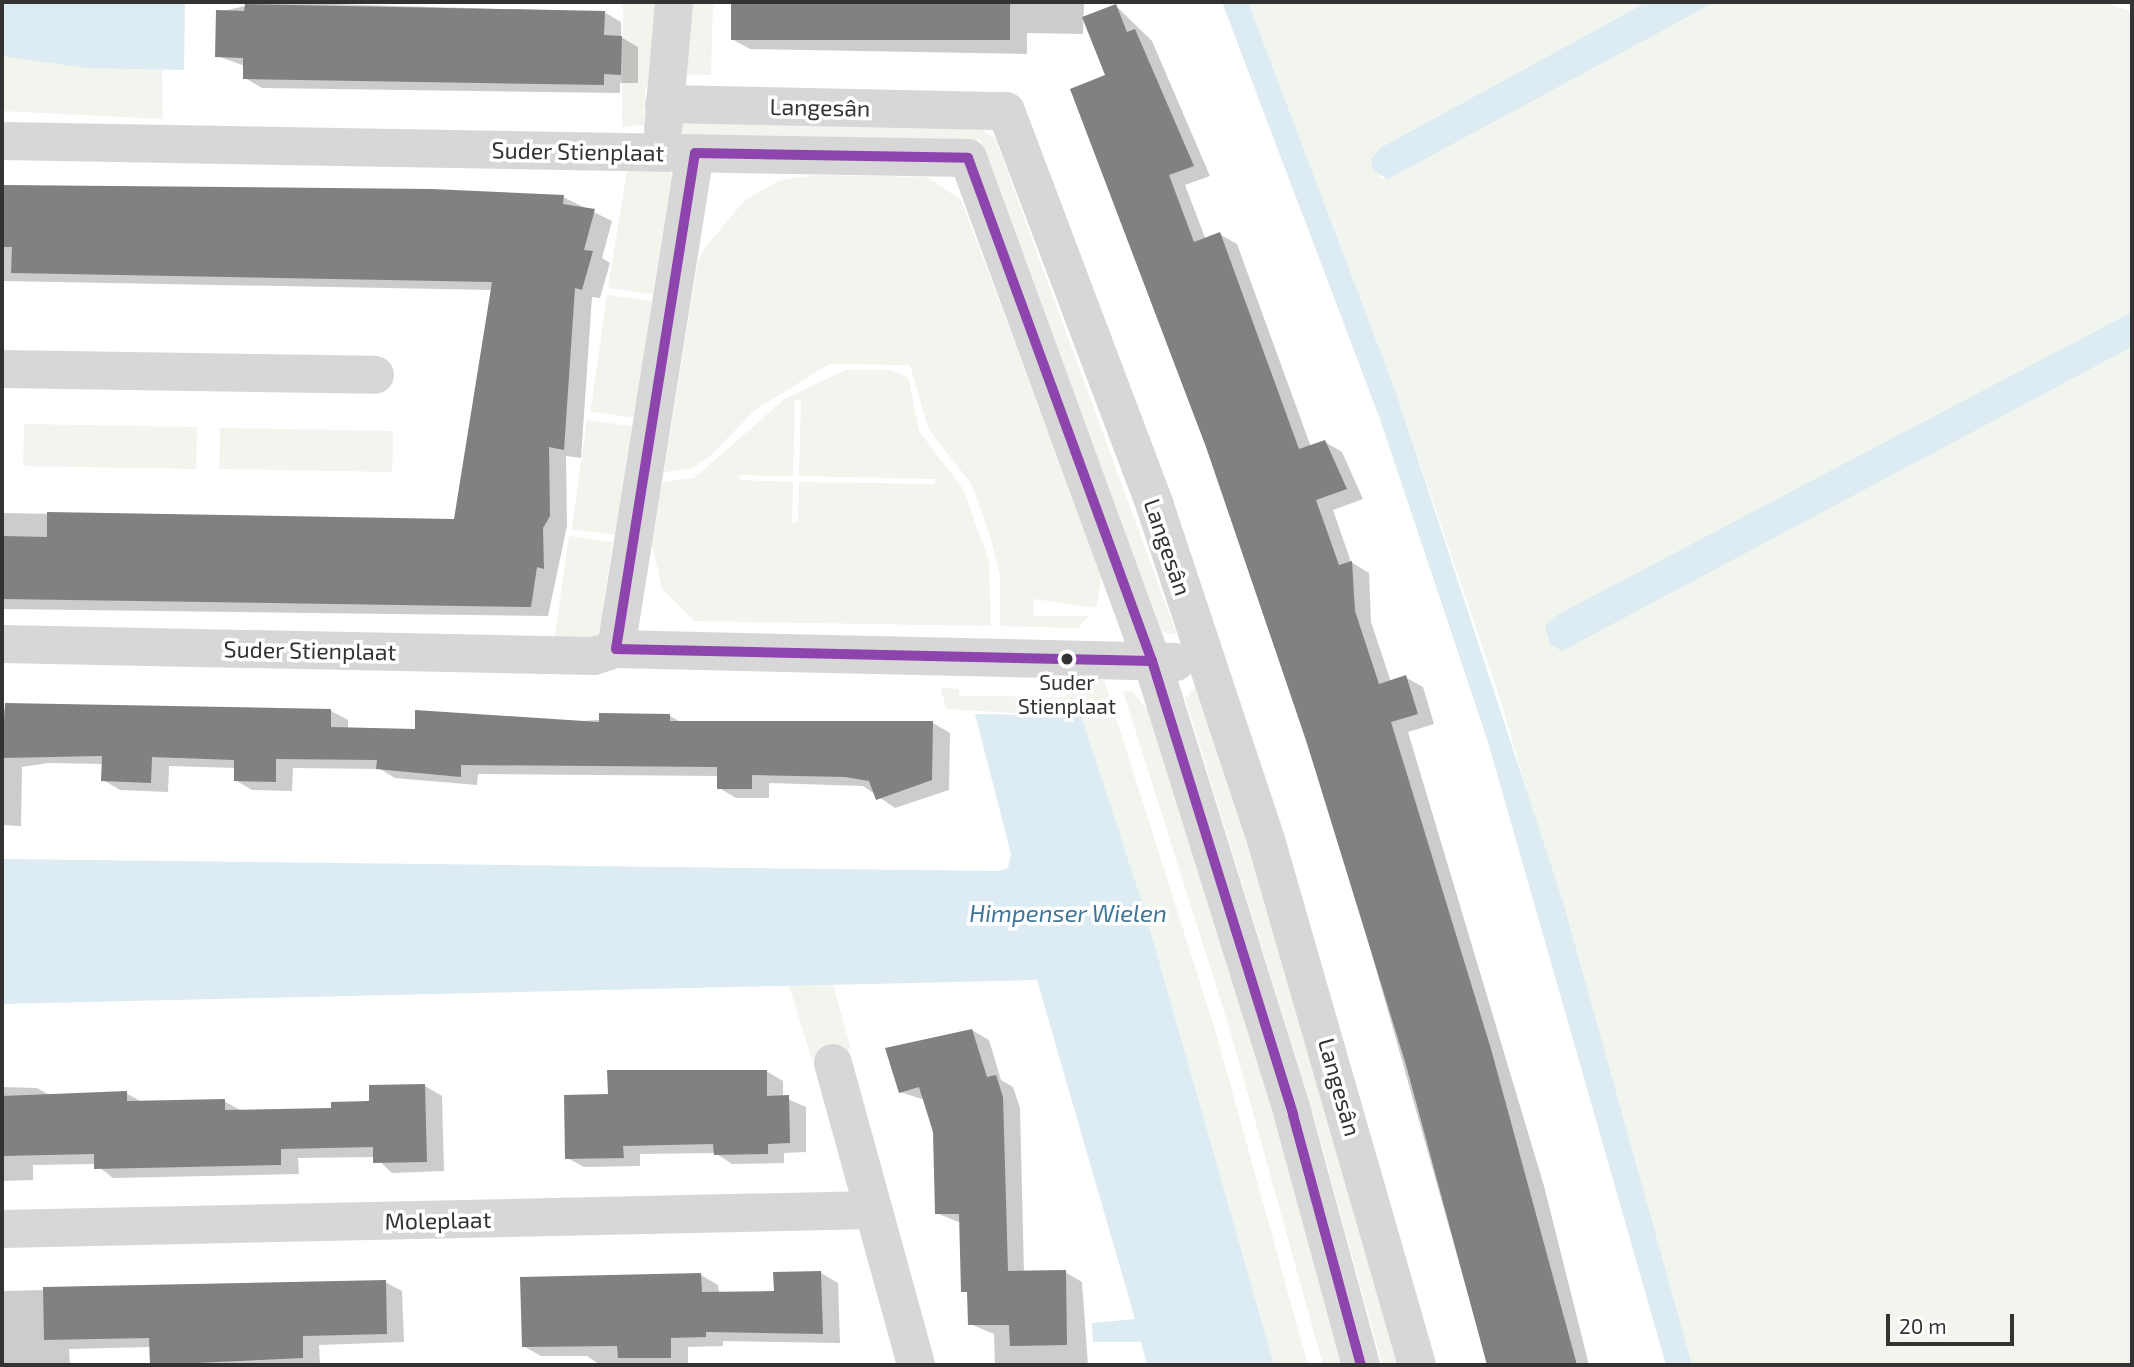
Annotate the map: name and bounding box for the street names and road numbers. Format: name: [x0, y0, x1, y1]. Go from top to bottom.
street label: Langesân: [769, 92, 871, 122]
street label: Suder Stienplaat: [491, 136, 665, 166]
street label: Langesân: [1139, 495, 1197, 599]
street label: Suder Stienplaat: [223, 635, 397, 665]
street label: Langesân: [1313, 1035, 1367, 1139]
street label: Moleplaat: [384, 1205, 492, 1235]

